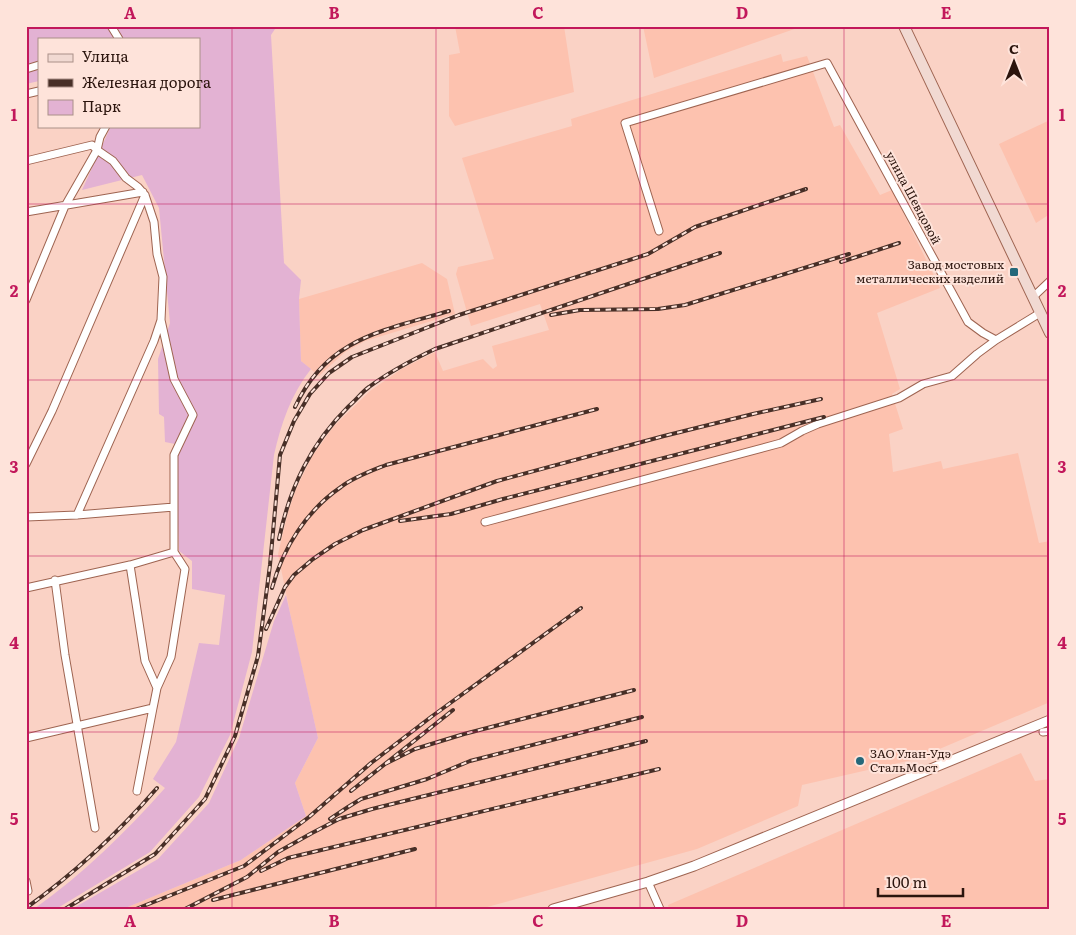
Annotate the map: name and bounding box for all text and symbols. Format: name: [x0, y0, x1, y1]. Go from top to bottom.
text: A: [124, 0, 136, 24]
text: B: [328, 0, 340, 24]
text: C: [532, 0, 544, 24]
text: D: [736, 0, 748, 24]
text: E: [941, 0, 952, 24]
legend: [38, 38, 200, 128]
north arrow: [988, 38, 1038, 88]
text: С: [1009, 38, 1019, 58]
text: Улица: [82, 44, 130, 67]
text: Железная дорога: [82, 70, 212, 93]
text: Парк: [82, 94, 121, 117]
text: 1: [11, 102, 18, 126]
text: 1: [1059, 102, 1066, 126]
street label: улица Шевцовой: [882, 148, 946, 247]
place label: Завод мостовых металлических изделий: [856, 255, 1004, 287]
marker: Завод мостовых металлических изделий: [1008, 266, 1020, 278]
text: 2: [10, 278, 19, 302]
text: 2: [1058, 278, 1067, 302]
text: 3: [10, 454, 19, 478]
text: 3: [1058, 454, 1067, 478]
text: 4: [9, 630, 19, 654]
text: 4: [1057, 630, 1067, 654]
place label: ЗАО Улан-Удэ СтальМост: [870, 744, 951, 776]
marker: ЗАО Улан-Удэ СтальМост: [854, 755, 866, 767]
text: 5: [10, 806, 19, 830]
text: 5: [1058, 806, 1067, 830]
scale bar: [878, 865, 964, 897]
text: 100 m: [886, 870, 927, 893]
text: A: [124, 908, 136, 932]
text: B: [328, 908, 340, 932]
text: C: [532, 908, 544, 932]
text: D: [736, 908, 748, 932]
text: E: [941, 908, 952, 932]

